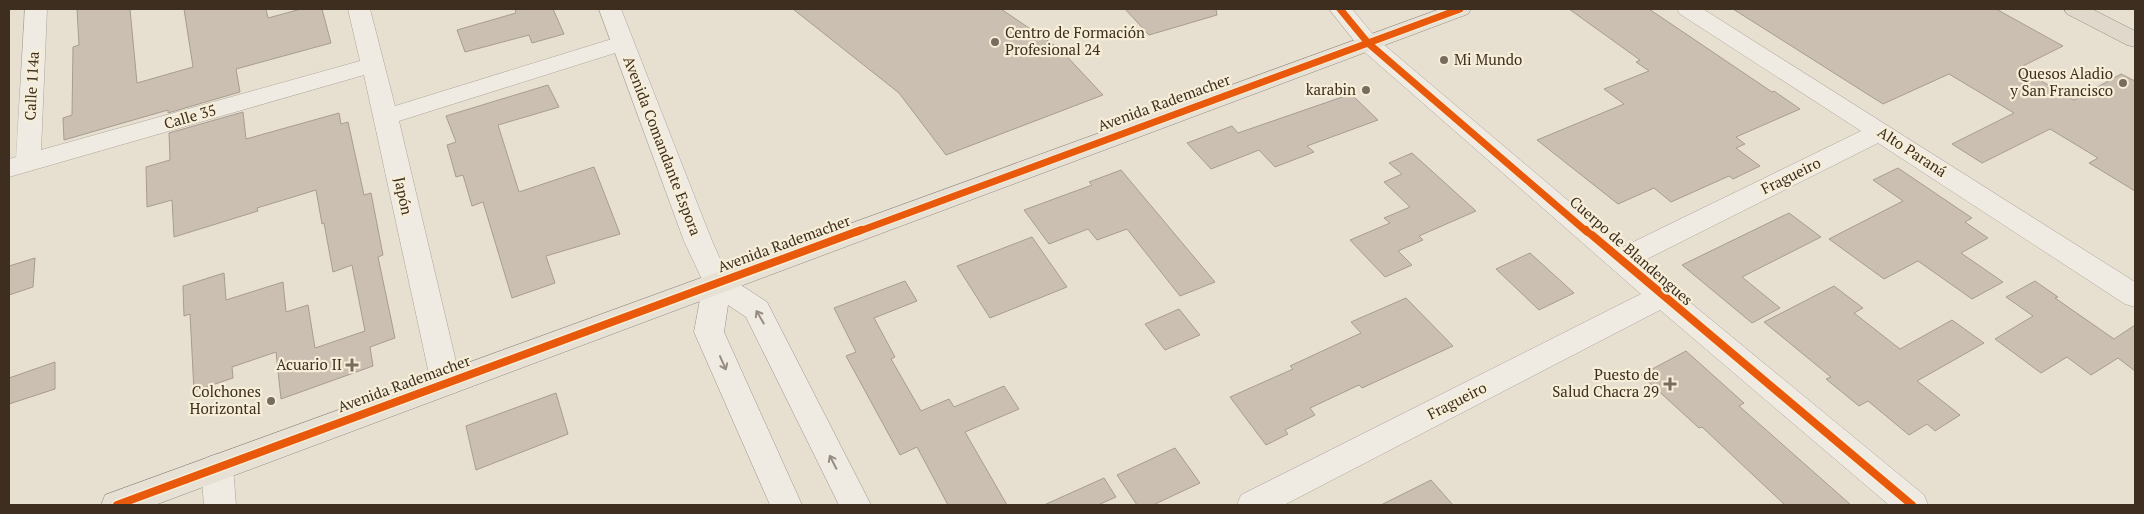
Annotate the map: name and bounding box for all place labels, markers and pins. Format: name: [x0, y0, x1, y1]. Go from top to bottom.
place label: Centro de Formación Profesional 24: [1005, 22, 1145, 59]
marker: Centro de Formación Profesional 24: [989, 36, 1001, 48]
place label: Mi Mundo: [1454, 49, 1522, 69]
marker: Mi Mundo: [1438, 54, 1450, 66]
place label: Quesos Aladio y San Francisco: [2009, 63, 2113, 100]
marker: Quesos Aladio y San Francisco: [2117, 77, 2129, 89]
place label: karabin: [1306, 79, 1356, 99]
marker: karabin: [1360, 84, 1372, 96]
place label: Acuario II: [276, 354, 342, 374]
marker: Acuario II: [346, 359, 358, 371]
place label: Puesto de Salud Chacra 29: [1552, 364, 1659, 401]
marker: Puesto de Salud Chacra 29: [1663, 377, 1677, 391]
place label: Colchones Horizontal: [190, 381, 261, 418]
marker: Colchones Horizontal: [265, 395, 277, 407]

